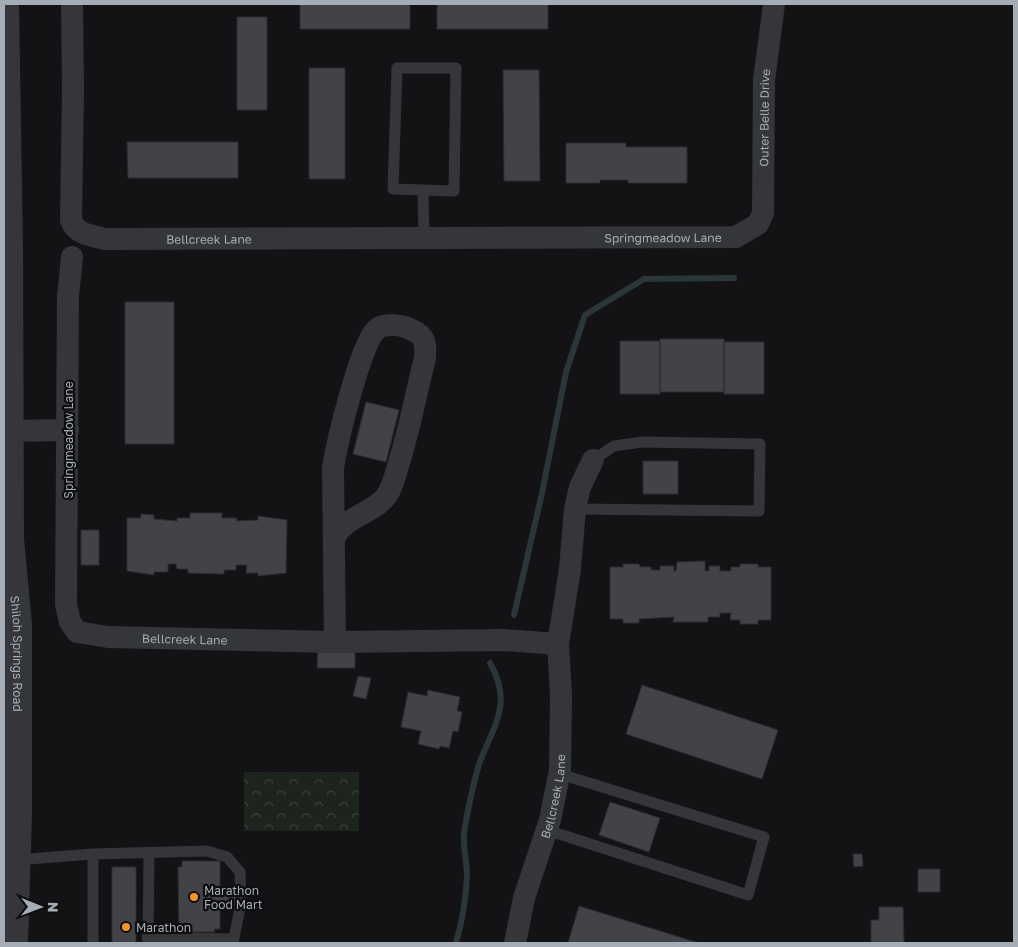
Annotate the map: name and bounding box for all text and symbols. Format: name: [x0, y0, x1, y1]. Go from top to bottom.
street label: Outer Belle Drive: [756, 68, 773, 167]
street label: Springmeadow Lane: [604, 230, 722, 245]
street label: Bellcreek Lane: [166, 231, 252, 246]
street label: Springmeadow Lane: [61, 381, 76, 499]
street label: Shiloh Springs Road: [8, 595, 26, 712]
street label: Bellcreek Lane: [142, 630, 228, 647]
street label: Bellcreek Lane: [537, 754, 568, 840]
north arrow: [15, 882, 65, 932]
place label: Marathon Food Mart: [204, 883, 263, 912]
marker: Marathon Food Mart: [188, 891, 200, 903]
text: N: [45, 902, 62, 913]
place label: Marathon: [136, 920, 191, 935]
marker: Marathon: [120, 921, 132, 933]

